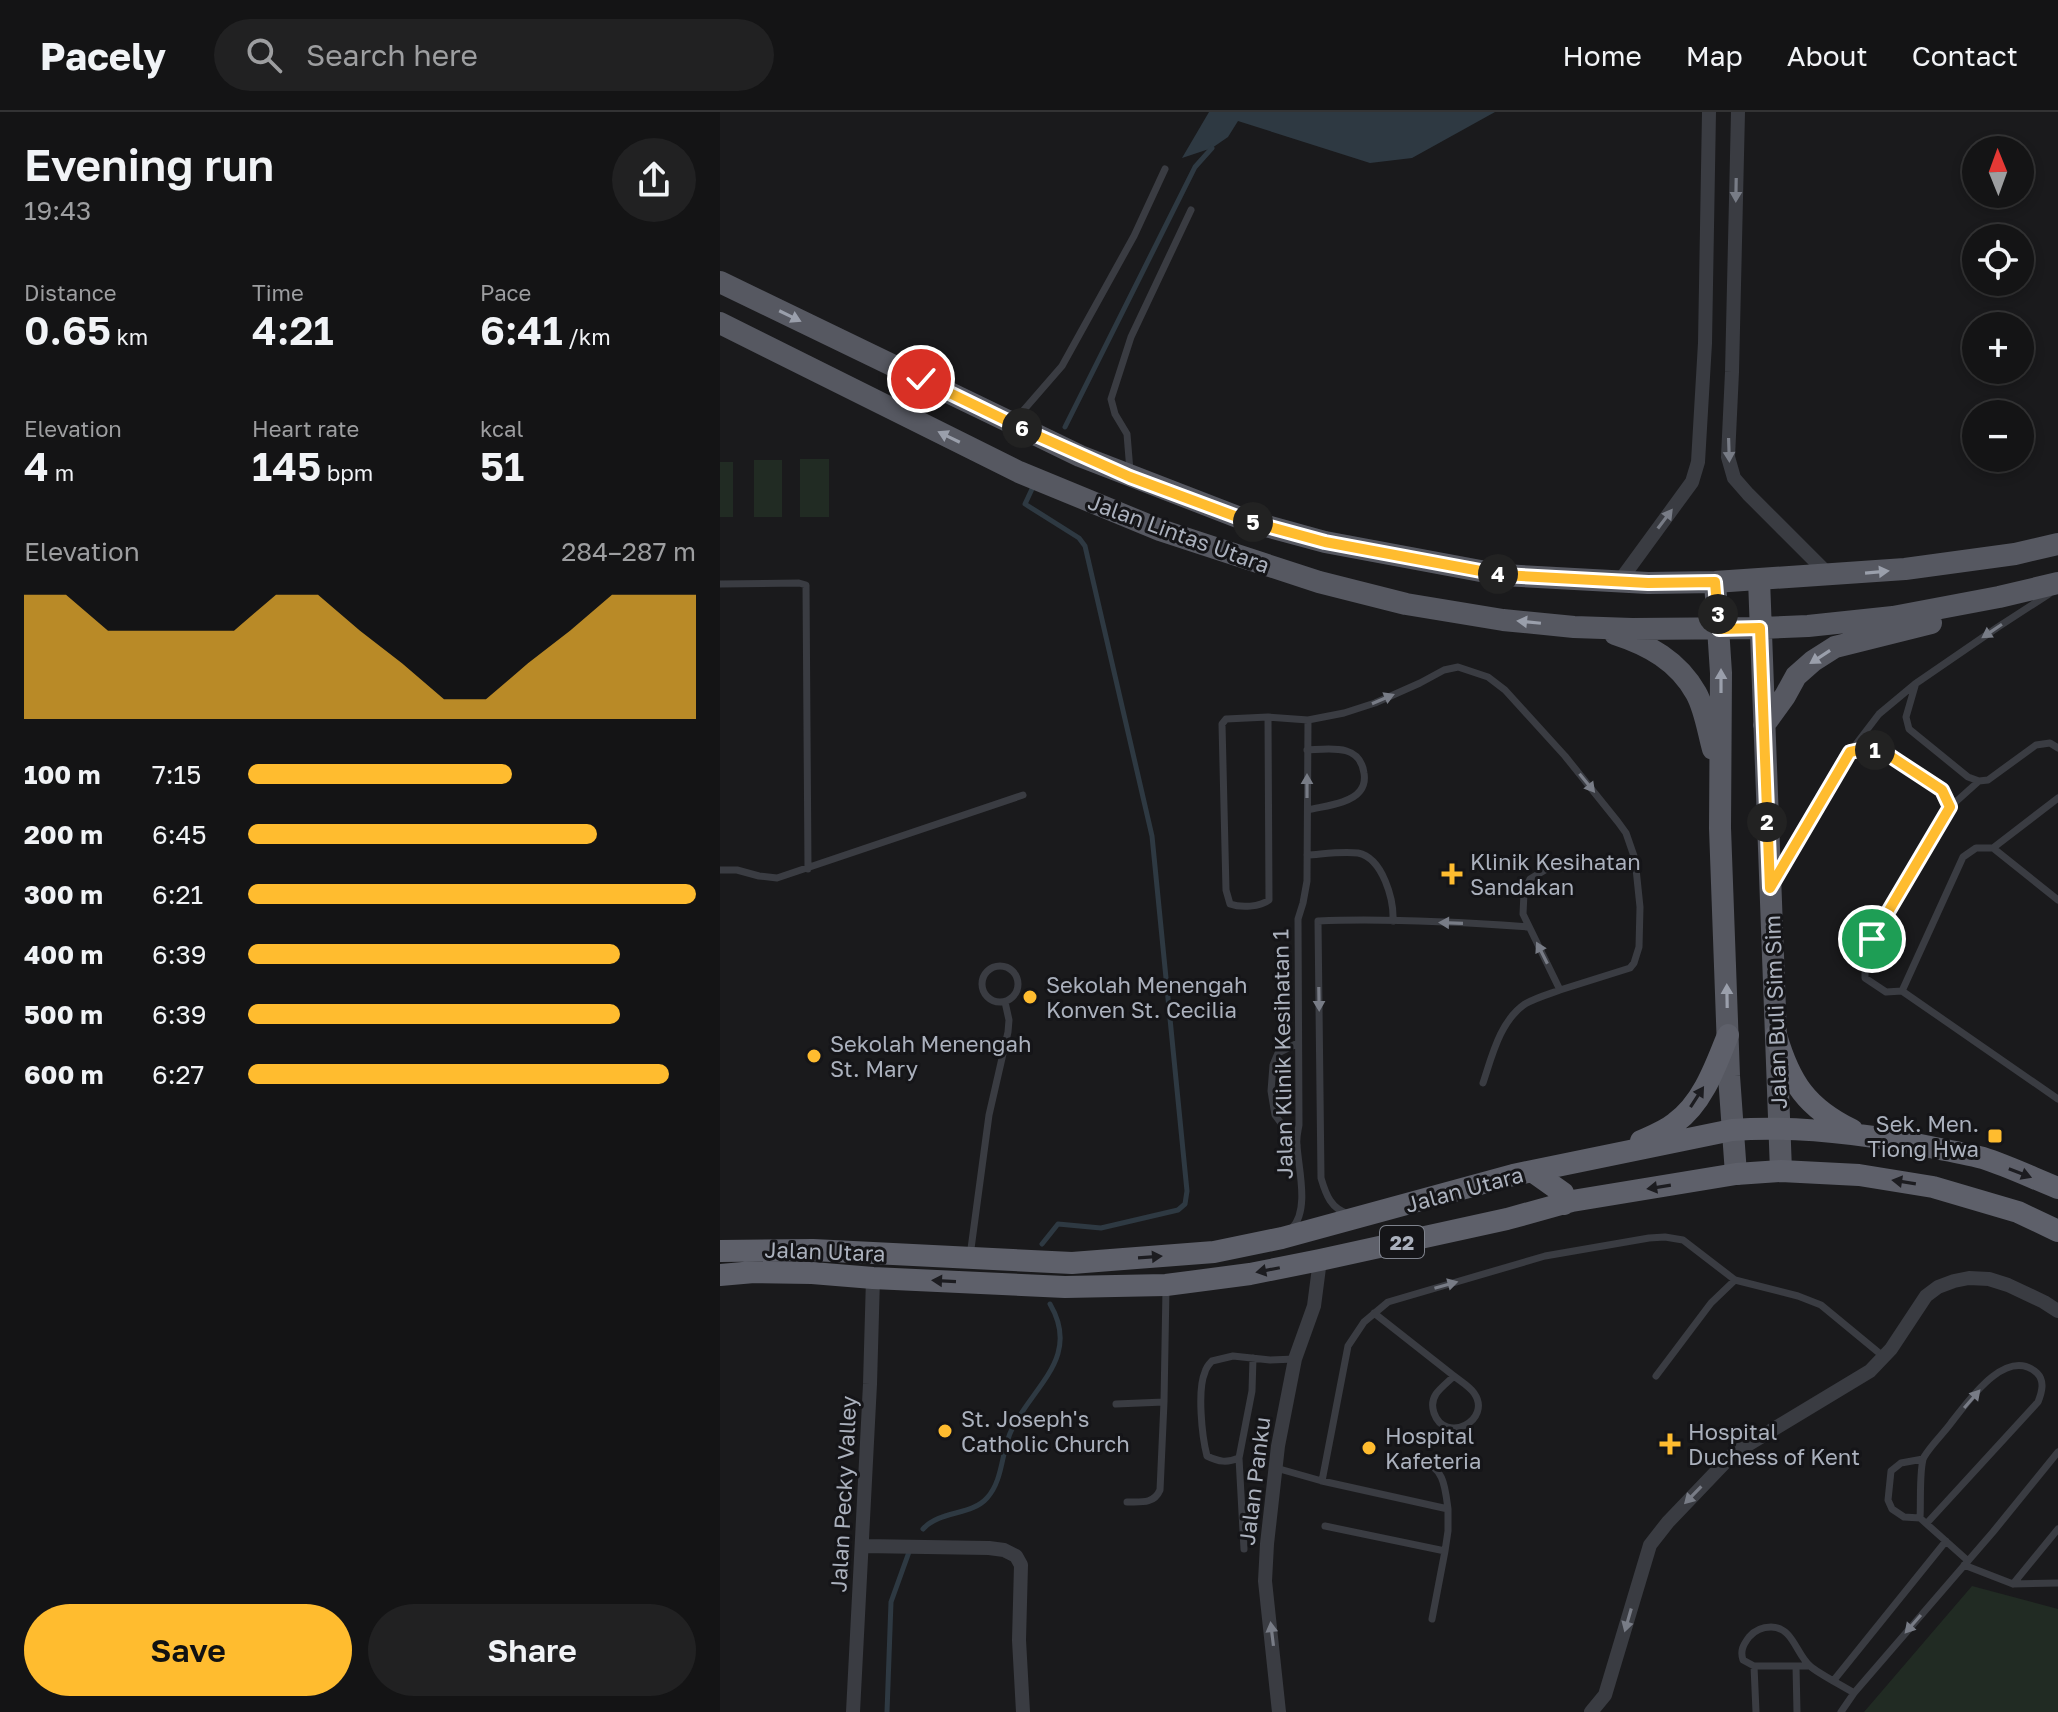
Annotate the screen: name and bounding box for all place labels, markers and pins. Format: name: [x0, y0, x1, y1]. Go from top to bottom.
pin: [887, 345, 955, 413]
pin: 6: [1002, 408, 1042, 448]
pin: 5: [1233, 502, 1273, 542]
pin: 4: [1478, 554, 1518, 594]
pin: 3: [1698, 594, 1738, 634]
pin: 1: [1855, 730, 1895, 770]
pin: 2: [1747, 802, 1787, 842]
place label: Klinik Kesihatan Sandakan: [1470, 848, 1641, 900]
marker: Klinik Kesihatan Sandakan: [1441, 863, 1463, 885]
pin: [1838, 905, 1906, 973]
place label: Sekolah Menengah Konven St. Cecilia: [1046, 971, 1248, 1023]
marker: Sekolah Menengah Konven St. Cecilia: [1021, 988, 1039, 1006]
place label: Sekolah Menengah St. Mary: [830, 1030, 1032, 1082]
marker: Sekolah Menengah St. Mary: [805, 1047, 823, 1065]
place label: Sek. Men. Tiong Hwa: [1867, 1110, 1979, 1162]
marker: Sek. Men. Tiong Hwa: [1986, 1127, 2004, 1145]
place label: St. Joseph's Catholic Church: [961, 1405, 1130, 1457]
place label: Hospital Duchess of Kent: [1688, 1418, 1860, 1470]
marker: St. Joseph's Catholic Church: [936, 1422, 954, 1440]
place label: Hospital Kafeteria: [1385, 1422, 1481, 1474]
marker: Hospital Duchess of Kent: [1659, 1433, 1681, 1455]
marker: Hospital Kafeteria: [1360, 1439, 1378, 1457]

